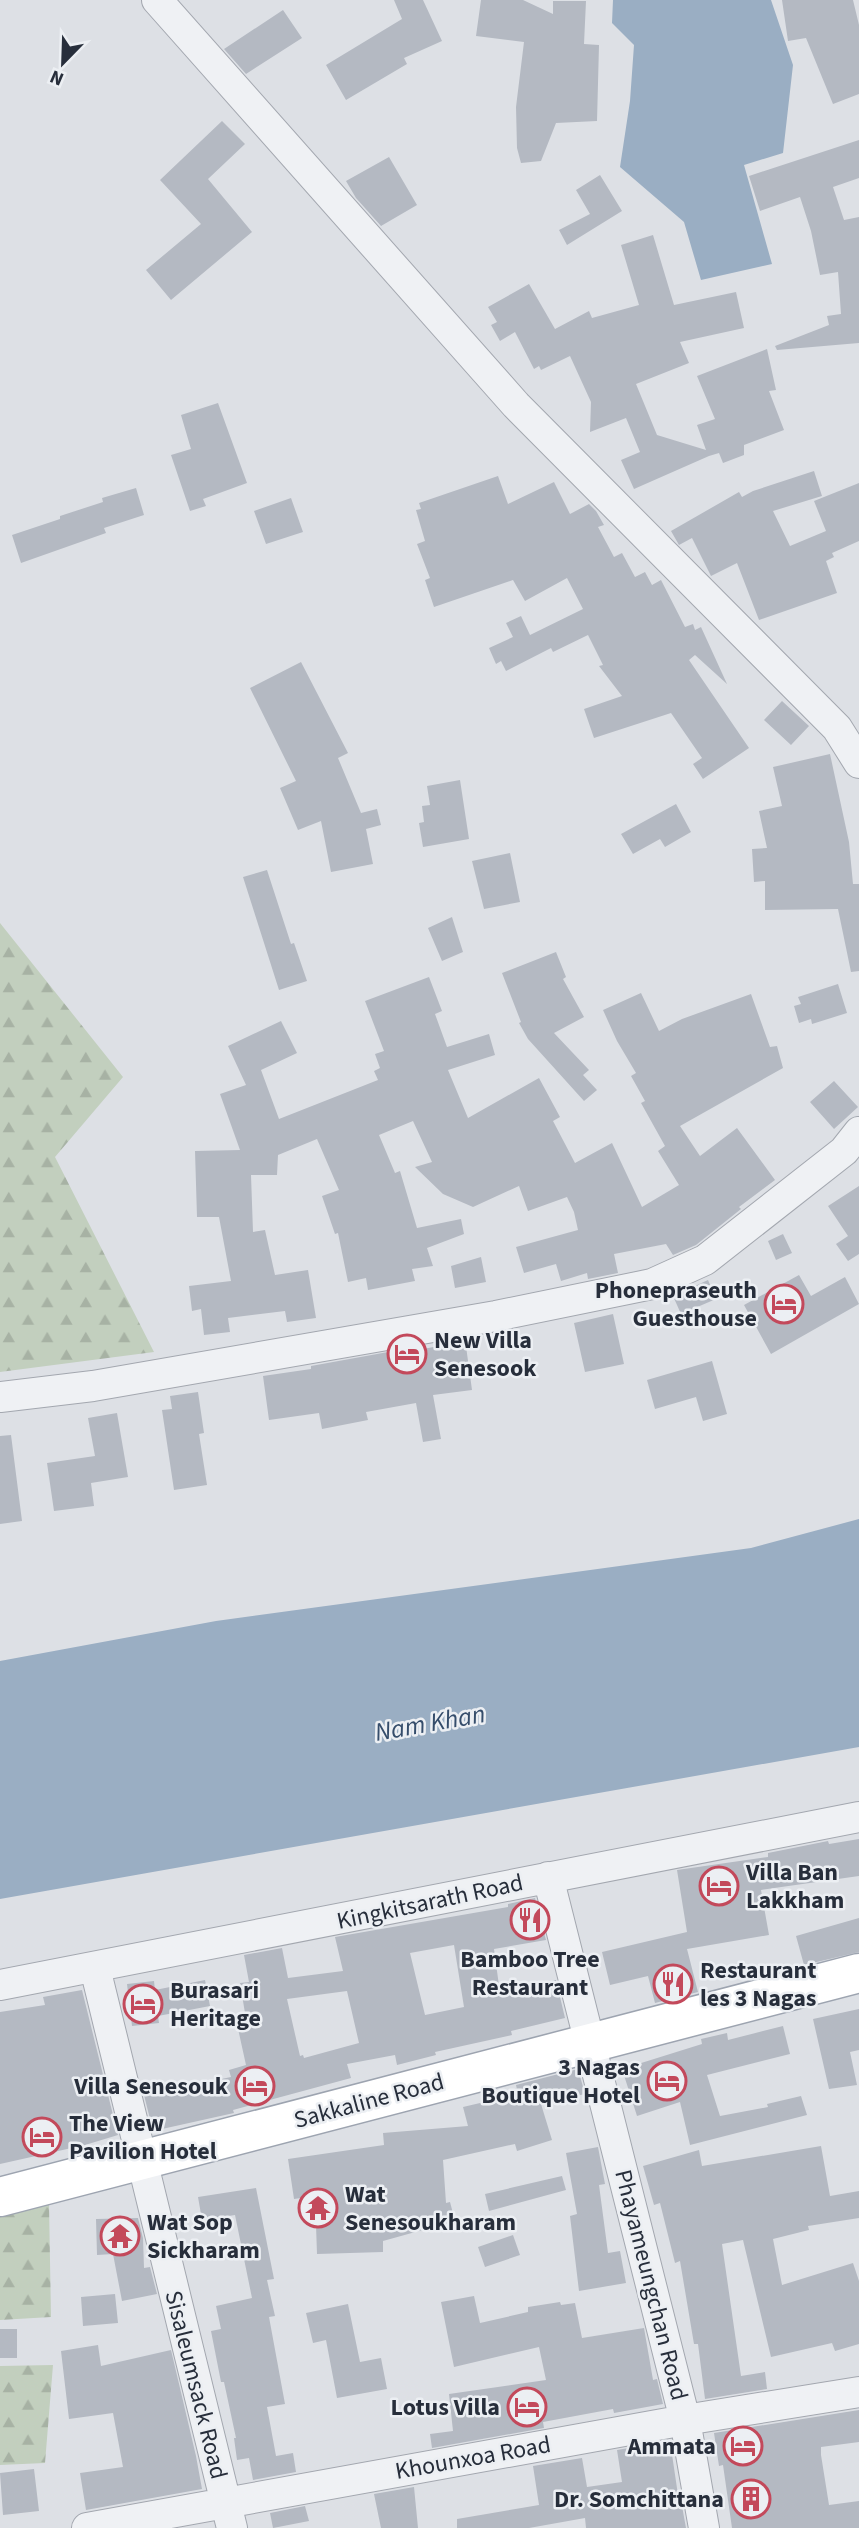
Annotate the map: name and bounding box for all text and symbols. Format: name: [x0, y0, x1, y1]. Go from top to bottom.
north arrow: [28, 28, 98, 98]
text: N: [46, 62, 68, 92]
place label: Phonepraseuth Guesthouse: [595, 1273, 757, 1336]
hotel icon: Phonepraseuth Guesthouse: [763, 1283, 805, 1325]
place label: New Villa Senesook: [434, 1323, 537, 1386]
hotel icon: New Villa Senesook: [386, 1333, 428, 1375]
water label: Nam Khan: [372, 1695, 488, 1751]
place label: Villa Ban Lakkham: [745, 1855, 844, 1918]
street label: Kingkitsarath Road: [334, 1865, 526, 1939]
hotel icon: Villa Ban Lakkham: [698, 1865, 740, 1907]
restaurant icon: Bamboo Tree Restaurant: [509, 1899, 551, 1941]
place label: Bamboo Tree Restaurant: [460, 1942, 600, 2005]
place label: Restaurant les 3 Nagas: [700, 1953, 816, 2016]
restaurant icon: Restaurant les 3 Nagas: [652, 1963, 694, 2005]
place label: Burasari Heritage: [170, 1973, 261, 2036]
hotel icon: Burasari Heritage: [122, 1983, 164, 2025]
place label: 3 Nagas Boutique Hotel: [481, 2050, 640, 2113]
hotel icon: 3 Nagas Boutique Hotel: [646, 2060, 688, 2102]
street label: Sakkaline Road: [290, 2064, 448, 2138]
hotel icon: Villa Senesouk: [234, 2065, 276, 2107]
place label: Villa Senesouk: [73, 2069, 229, 2104]
place label: The View Pavilion Hotel: [69, 2106, 217, 2169]
hotel icon: The View Pavilion Hotel: [21, 2116, 63, 2158]
street label: Phayameungchan Road: [605, 2166, 697, 2404]
place label: Wat Senesoukharam: [345, 2177, 516, 2240]
temple icon: Wat Senesoukharam: [297, 2187, 339, 2229]
place label: Wat Sop Sickharam: [147, 2205, 260, 2268]
temple icon: Wat Sop Sickharam: [99, 2215, 141, 2257]
street label: Sisaleumsack Road: [156, 2287, 236, 2483]
hotel icon: Lotus Villa: [506, 2386, 548, 2428]
place label: Lotus Villa: [391, 2390, 500, 2425]
hotel icon: Ammata: [722, 2425, 764, 2467]
street label: Khounxoa Road: [392, 2427, 554, 2489]
place label: Ammata: [627, 2429, 716, 2464]
building icon: Dr. Somchittana: [730, 2478, 772, 2520]
place label: Dr. Somchittana: [554, 2482, 724, 2517]

